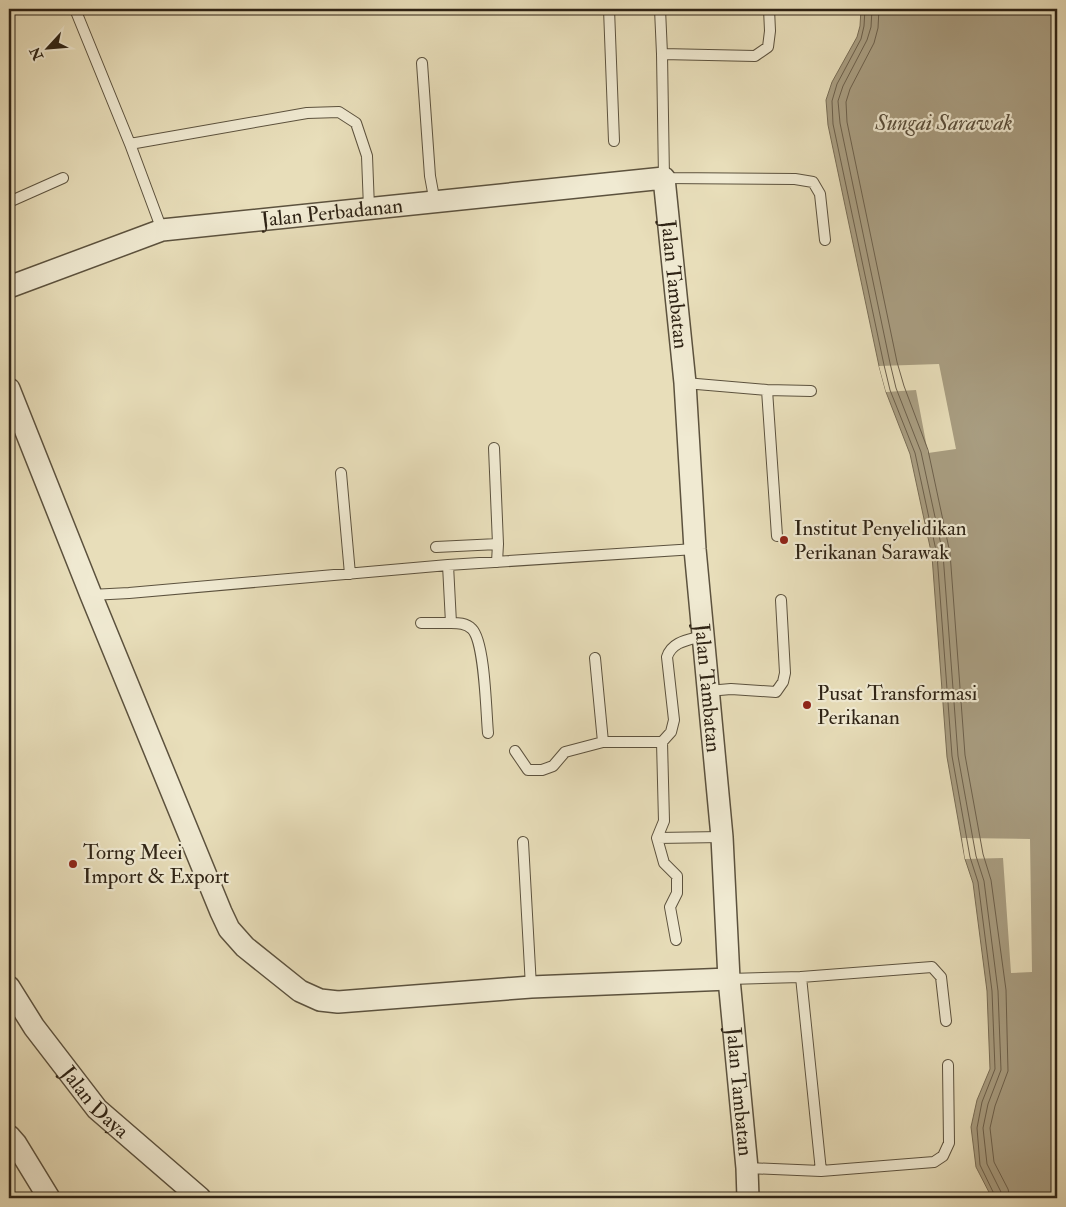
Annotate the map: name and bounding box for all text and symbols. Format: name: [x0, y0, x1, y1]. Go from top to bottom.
north arrow: [22, 22, 72, 72]
text: N: [26, 44, 48, 64]
water label: Sungai Sarawak: [874, 109, 1013, 137]
street label: Jalan Perbadanan: [259, 192, 404, 234]
street label: Jalan Tambatan: [654, 218, 694, 350]
place label: Institut Penyelidikan Perikanan Sarawak: [794, 515, 967, 566]
marker: Institut Penyelidikan Perikanan Sarawak: [778, 534, 790, 546]
street label: Jalan Tambatan: [688, 621, 727, 754]
place label: Pusat Transformasi Perikanan: [817, 680, 978, 731]
marker: Pusat Transformasi Perikanan: [801, 699, 813, 711]
place label: Torng Meei Import & Export: [83, 839, 229, 890]
marker: Torng Meei Import & Export: [67, 858, 79, 870]
street label: Jalan Tambatan: [720, 1025, 759, 1158]
street label: Jalan Daya: [54, 1060, 135, 1145]

